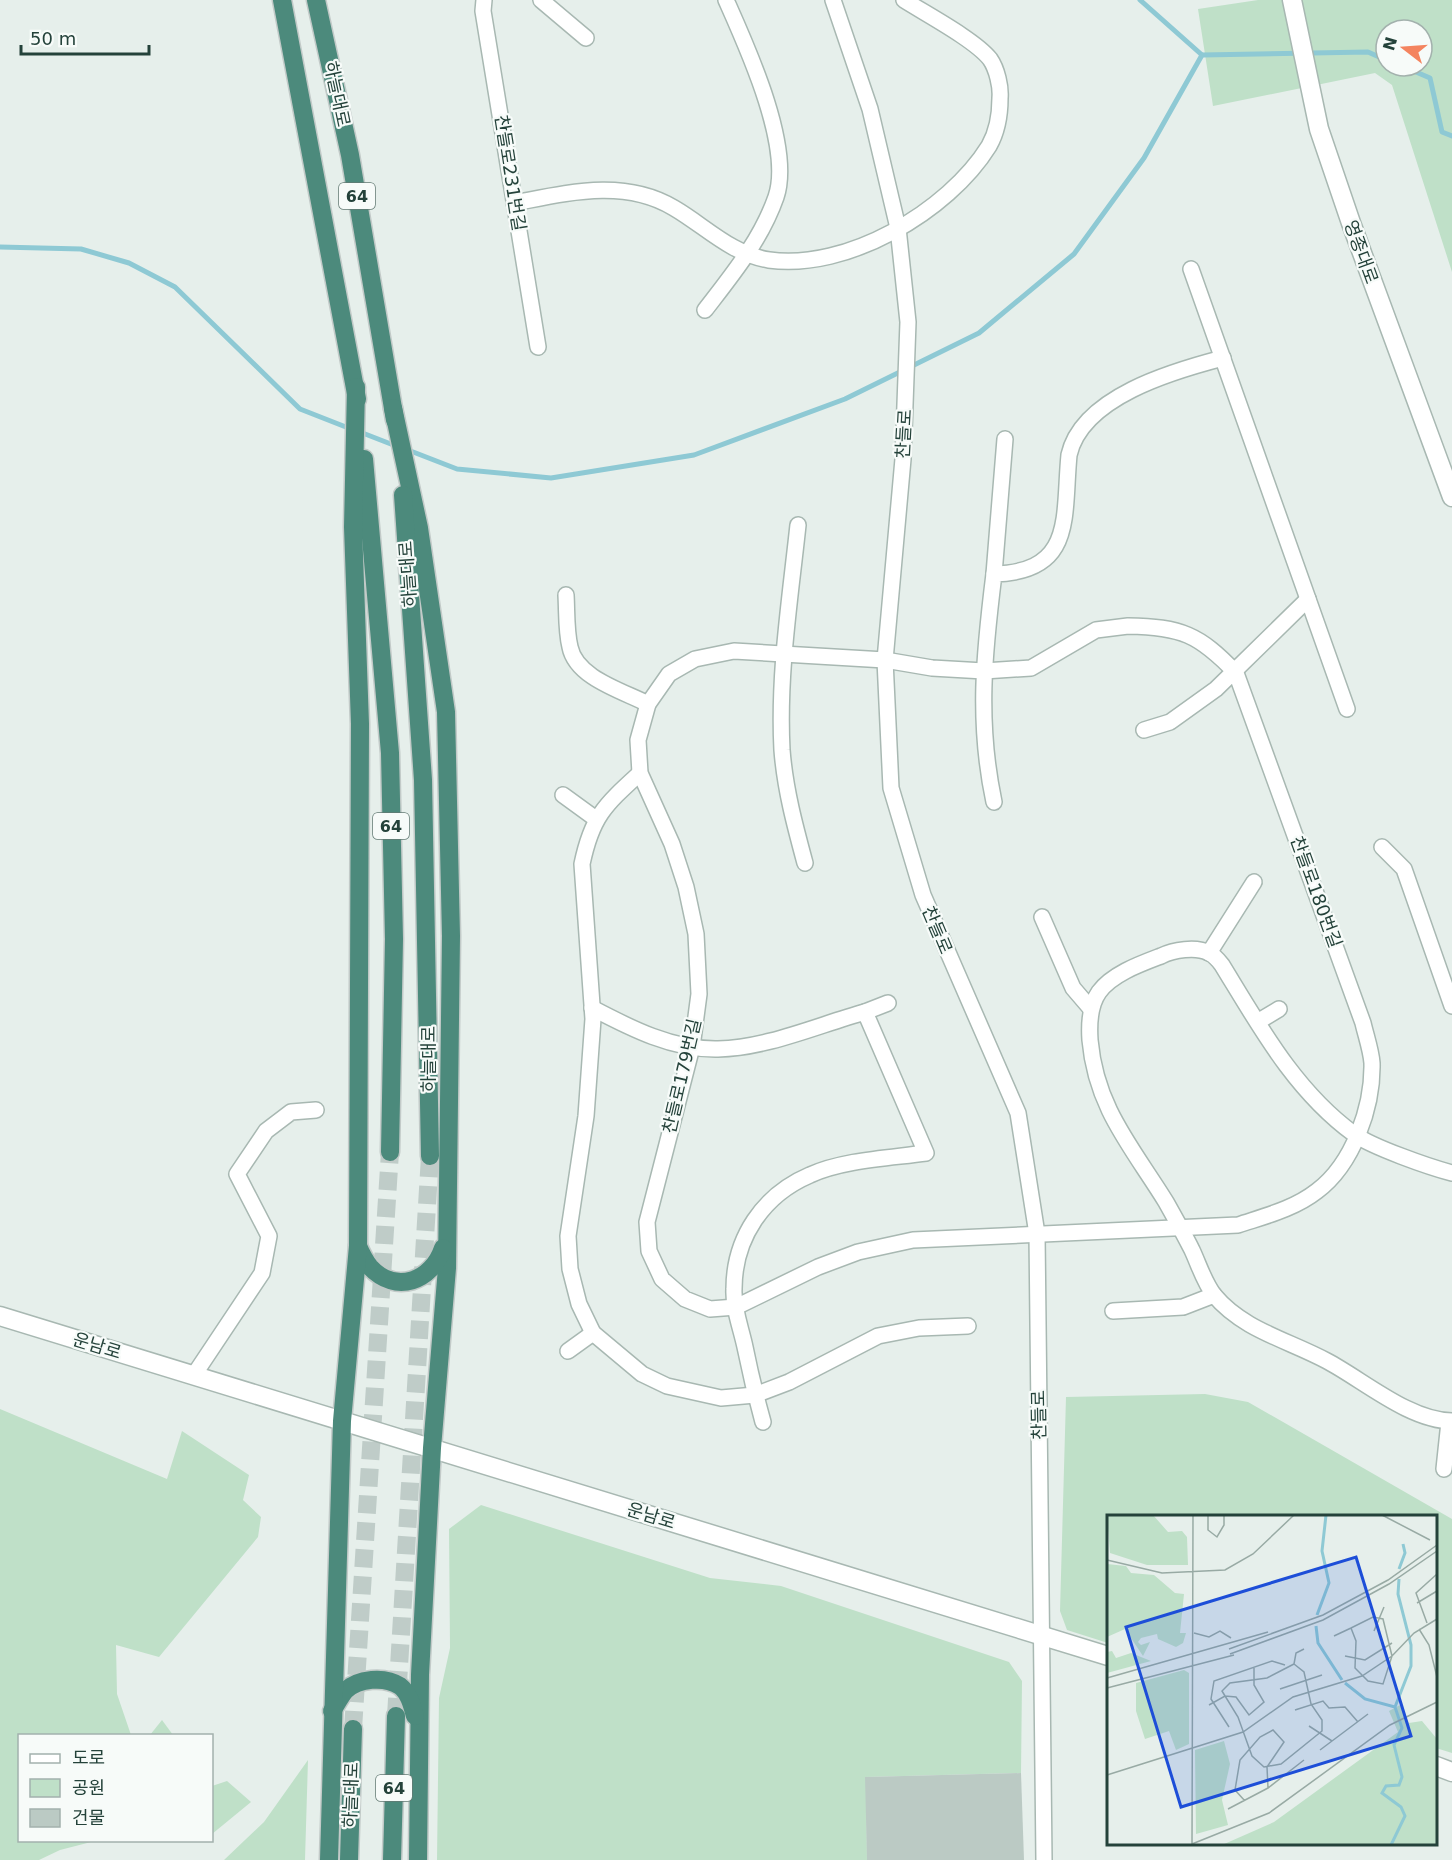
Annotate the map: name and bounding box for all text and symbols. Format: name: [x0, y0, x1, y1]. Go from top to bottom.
scale bar: [21, 18, 148, 56]
north arrow: [1374, 18, 1434, 78]
text: 50 m: [30, 28, 76, 49]
text: N: [1379, 35, 1401, 53]
street label: 하늘대로: [320, 59, 355, 128]
street label: 찬들로231번길: [491, 113, 530, 232]
road number: 64: [339, 183, 375, 209]
street label: 영종대로: [1340, 217, 1383, 287]
street label: 찬들로: [892, 409, 915, 459]
street label: 하늘대로: [395, 540, 420, 608]
road number: 64: [373, 813, 409, 839]
street label: 찬들로180번길: [1287, 833, 1346, 950]
street label: 찬들로: [918, 903, 957, 957]
street label: 찬들로179번길: [658, 1016, 705, 1135]
street label: 하늘대로: [418, 1026, 439, 1092]
street label: 운남로: [70, 1328, 124, 1363]
street label: 찬들로: [1028, 1390, 1049, 1440]
street label: 운남로: [624, 1498, 678, 1533]
inset map: [1107, 1515, 1437, 1845]
legend: [18, 1734, 213, 1842]
text: 도로: [72, 1747, 105, 1768]
street label: 하늘대로: [339, 1762, 362, 1828]
road number: 64: [376, 1775, 412, 1801]
text: 공원: [72, 1777, 105, 1798]
text: 건물: [72, 1807, 105, 1828]

